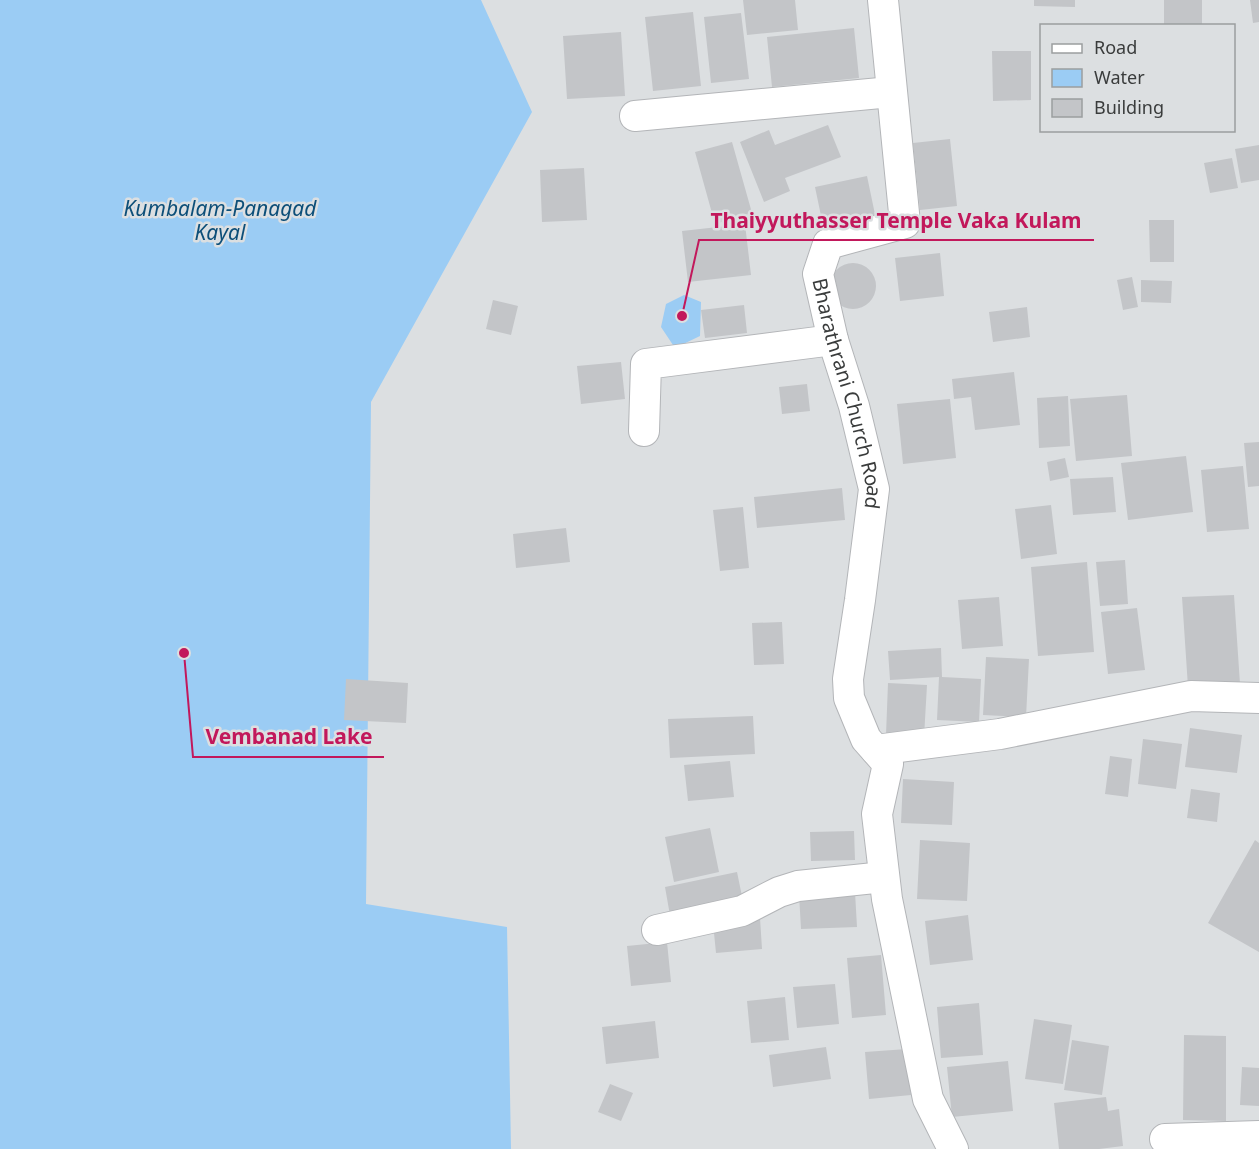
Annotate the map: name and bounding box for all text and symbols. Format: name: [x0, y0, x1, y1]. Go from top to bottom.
legend: [1040, 24, 1235, 132]
text: Road: [1094, 35, 1137, 59]
text: Water: [1094, 65, 1145, 89]
text: Building: [1094, 95, 1164, 119]
water label: Kumbalam-Panagad Kayal: [124, 194, 317, 246]
callout: Thaiyyuthasser Temple Vaka Kulam: [699, 201, 1094, 240]
text: Thaiyyuthasser Temple Vaka Kulam: [710, 206, 1082, 234]
street label: Bharathrani Church Road: [806, 275, 888, 511]
callout: Vembanad Lake: [193, 718, 384, 757]
text: Vembanad Lake: [206, 722, 372, 750]

